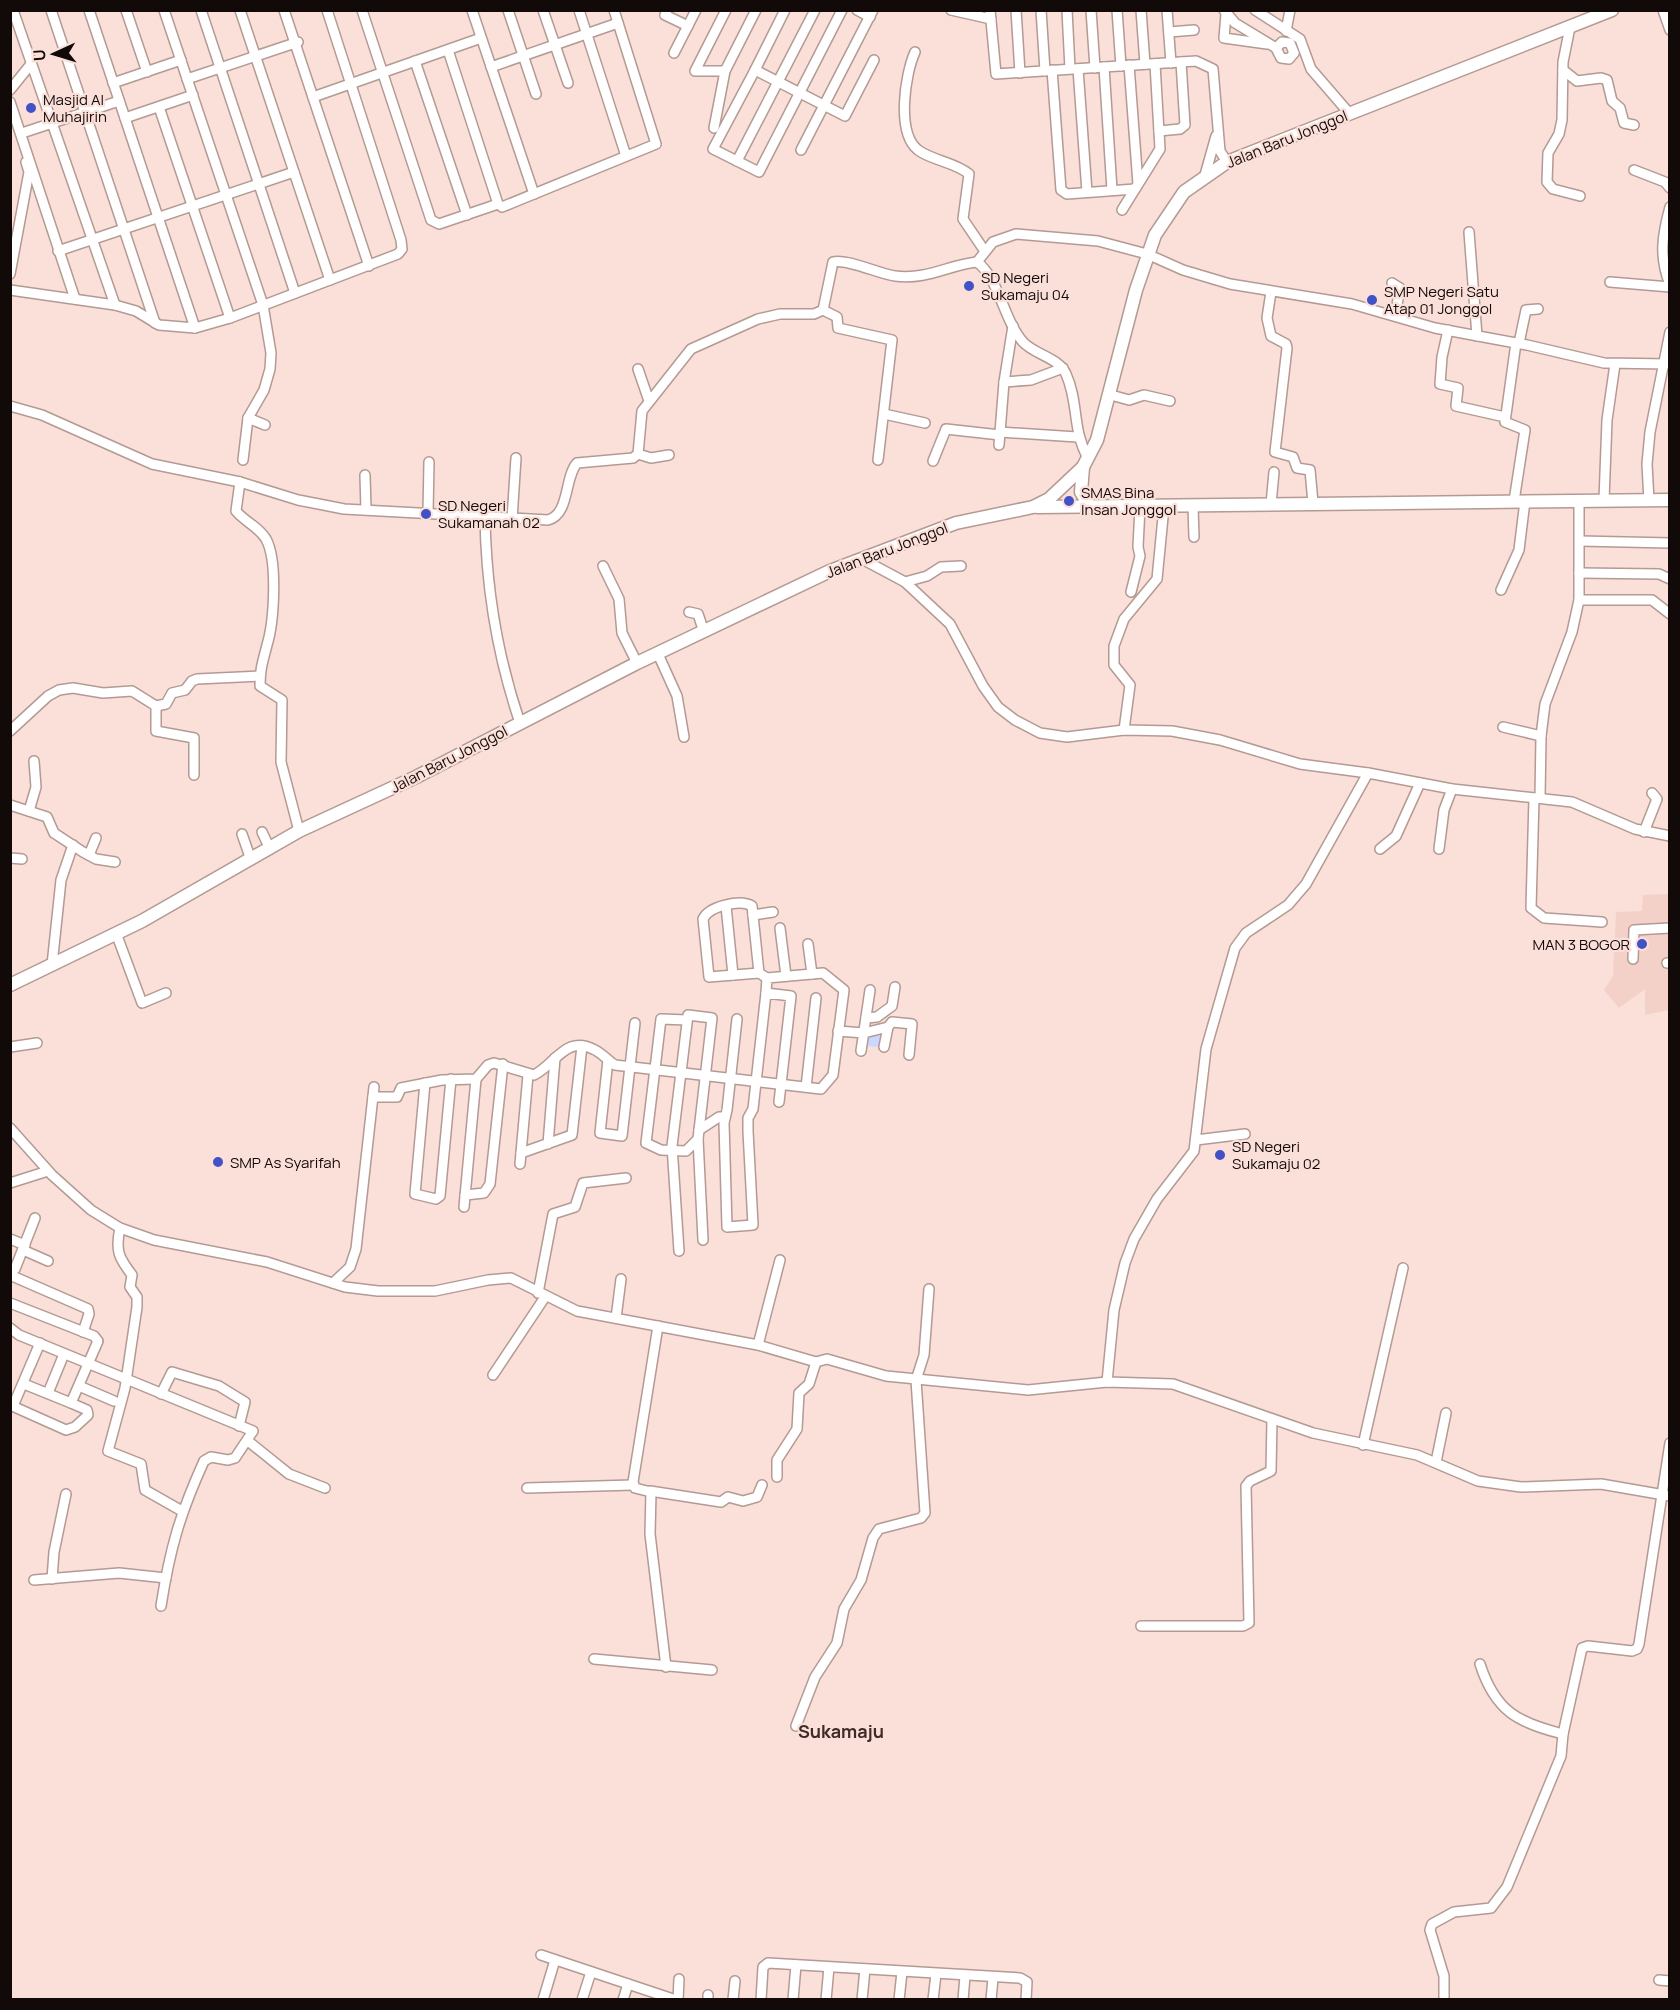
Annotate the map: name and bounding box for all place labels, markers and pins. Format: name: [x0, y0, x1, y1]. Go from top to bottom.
place label: Masjid Al Muhajirin: [43, 89, 107, 127]
marker: Masjid Al Muhajirin: [24, 101, 38, 115]
place label: SD Negeri Sukamaju 04: [981, 267, 1070, 305]
marker: SD Negeri Sukamaju 04: [962, 279, 976, 293]
place label: SMP Negeri Satu Atap 01 Jonggol: [1384, 281, 1499, 319]
marker: SMP Negeri Satu Atap 01 Jonggol: [1365, 293, 1379, 307]
place label: SMAS Bina Insan Jonggol: [1081, 482, 1176, 520]
marker: SMAS Bina Insan Jonggol: [1062, 494, 1076, 508]
place label: SD Negeri Sukamanah 02: [438, 495, 540, 533]
marker: SD Negeri Sukamanah 02: [419, 507, 433, 521]
place label: MAN 3 BOGOR: [1532, 934, 1630, 955]
marker: MAN 3 BOGOR: [1635, 937, 1649, 951]
place label: SD Negeri Sukamaju 02: [1232, 1136, 1320, 1174]
marker: SD Negeri Sukamaju 02: [1213, 1148, 1227, 1162]
place label: SMP As Syarifah: [230, 1152, 341, 1173]
marker: SMP As Syarifah: [211, 1155, 225, 1169]

